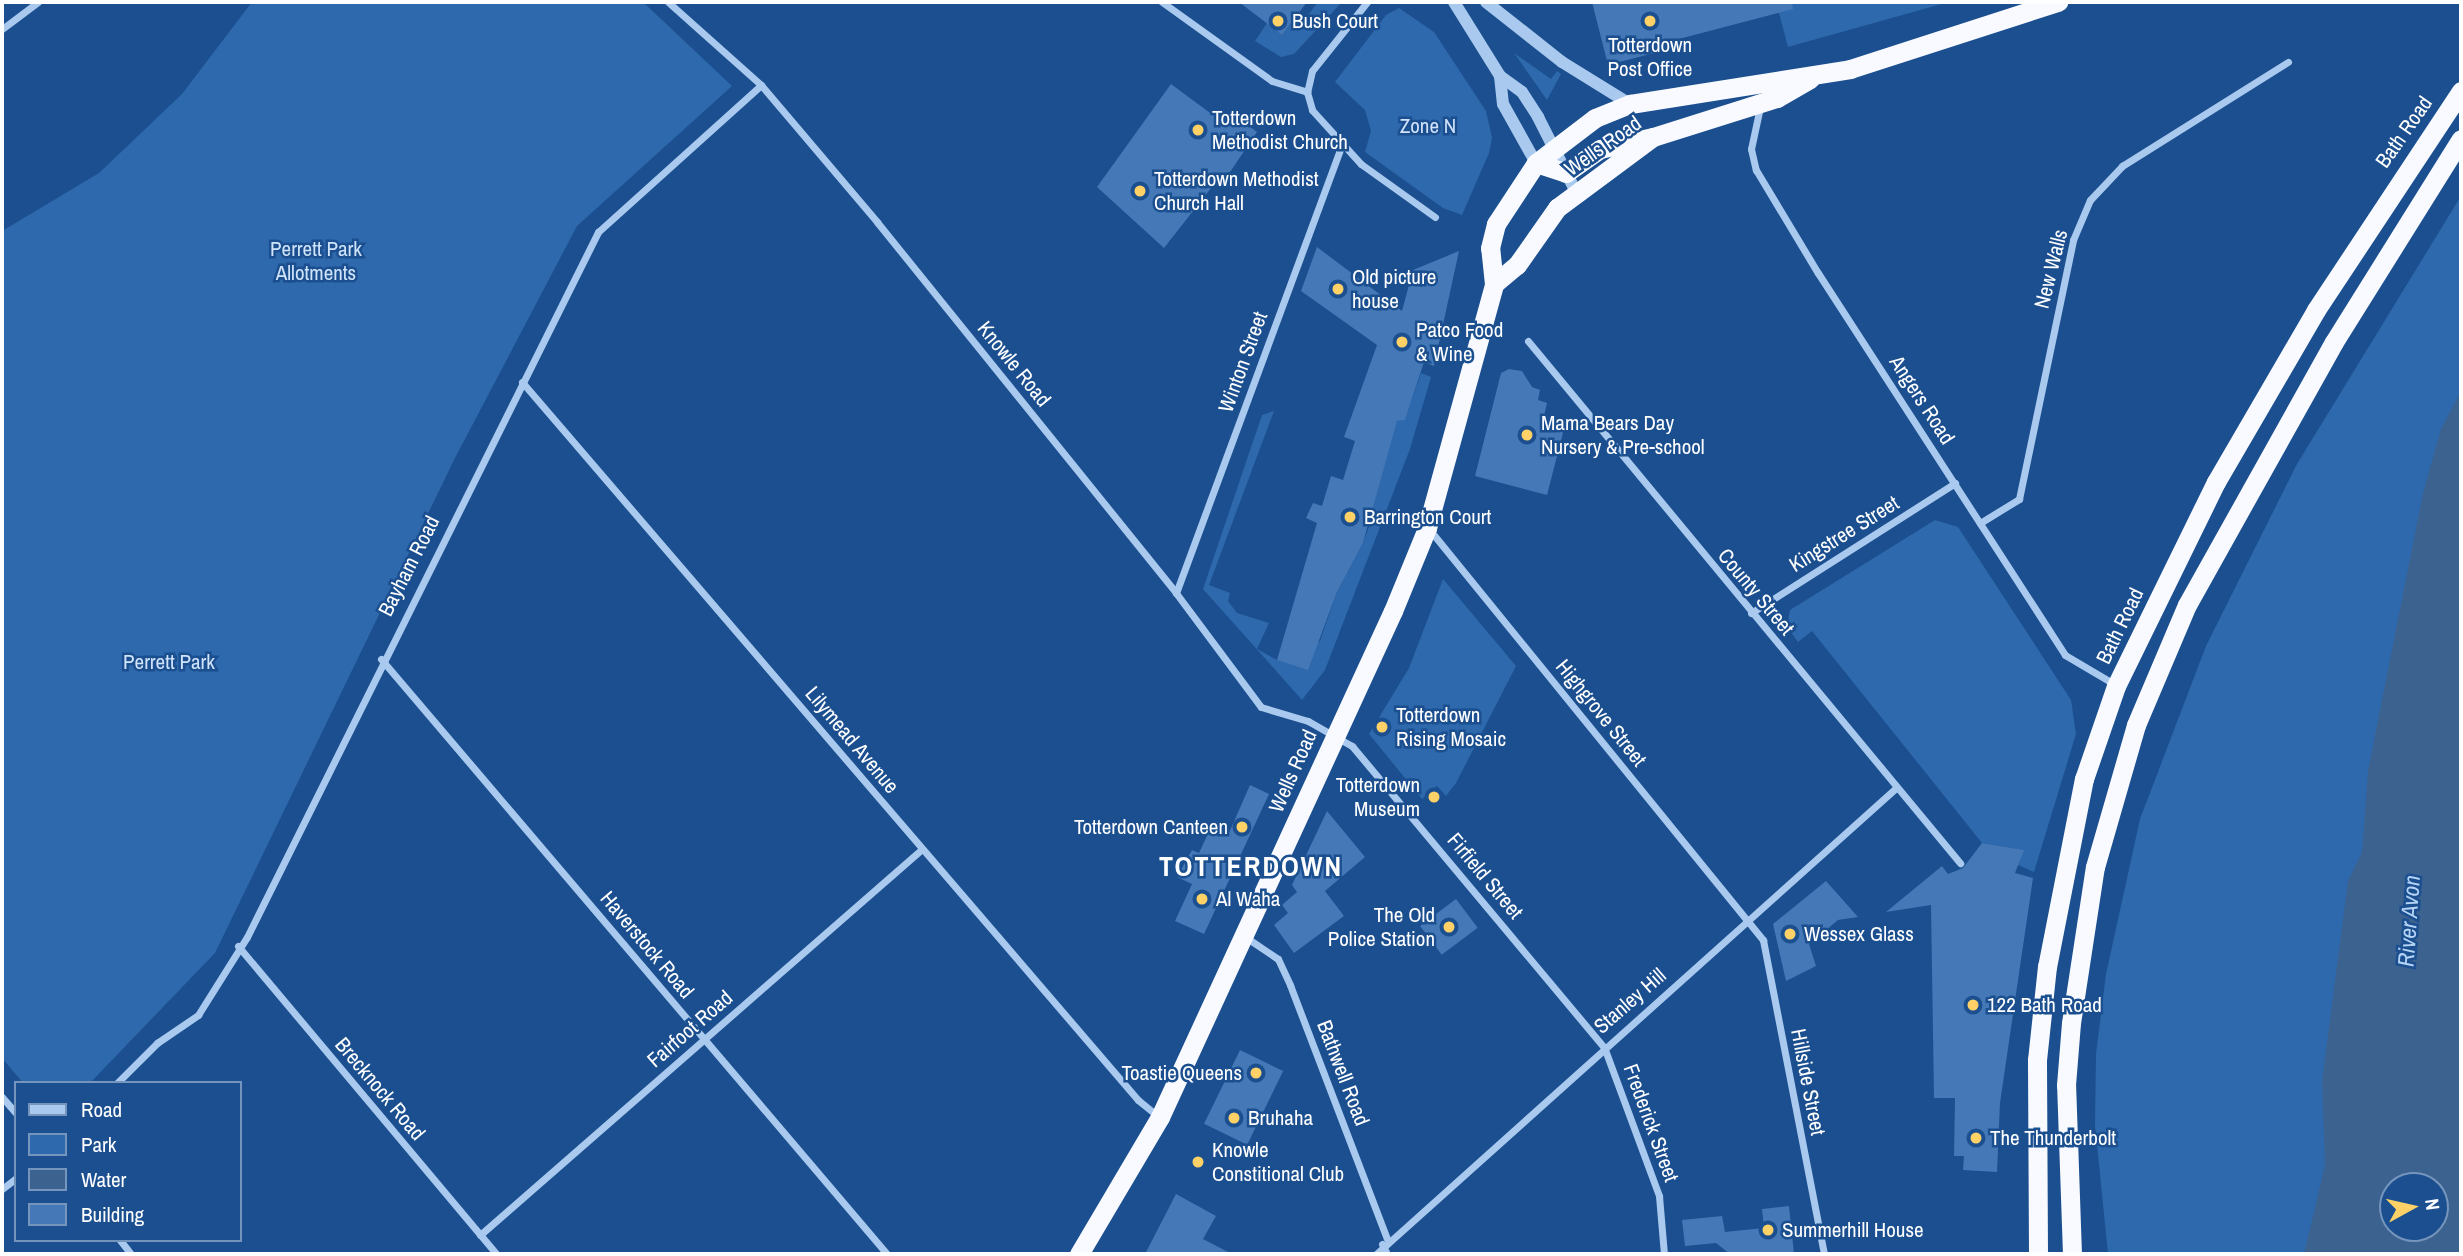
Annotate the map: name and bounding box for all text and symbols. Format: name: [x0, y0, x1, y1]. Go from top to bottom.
place label: Bush Court: [1292, 8, 1378, 34]
marker: Bush Court: [1270, 13, 1286, 29]
marker: Totterdown Post Office: [1642, 13, 1658, 29]
place label: Totterdown Post Office: [1608, 32, 1692, 82]
street label: Bath Road: [2370, 91, 2438, 173]
place label: Totterdown Methodist Church: [1212, 105, 1348, 155]
street label: Wells Road: [1560, 111, 1646, 181]
park label: Zone N: [1400, 113, 1456, 139]
marker: Totterdown Methodist Church: [1190, 122, 1206, 138]
place label: Totterdown Methodist Church Hall: [1154, 166, 1319, 216]
marker: Totterdown Methodist Church Hall: [1132, 183, 1148, 199]
street label: New Walls: [2029, 227, 2073, 311]
park label: Perrett Park Allotments: [270, 236, 362, 286]
place label: Old picture house: [1352, 264, 1436, 314]
marker: Old picture house: [1330, 281, 1346, 297]
street label: Winton Street: [1213, 308, 1273, 416]
street label: Knowle Road: [972, 316, 1056, 412]
place label: Patco Food & Wine: [1416, 317, 1503, 367]
marker: Patco Food & Wine: [1394, 334, 1410, 350]
street label: Angers Road: [1884, 351, 1960, 449]
place label: Mama Bears Day Nursery & Pre-school: [1541, 410, 1705, 460]
marker: Mama Bears Day Nursery & Pre-school: [1519, 427, 1535, 443]
street label: Kingstree Street: [1785, 490, 1903, 578]
place label: Barrington Court: [1364, 504, 1491, 530]
marker: Barrington Court: [1342, 509, 1358, 525]
street label: Bayham Road: [373, 512, 445, 620]
street label: County Street: [1713, 544, 1799, 640]
street label: Bath Road: [2091, 584, 2149, 668]
park label: Perrett Park: [123, 649, 215, 675]
street label: Highgrove Street: [1550, 654, 1652, 772]
street label: Lilymead Avenue: [800, 681, 904, 799]
place label: Totterdown Rising Mosaic: [1396, 702, 1506, 752]
marker: Totterdown Rising Mosaic: [1374, 719, 1390, 735]
street label: Wells Road: [1264, 726, 1322, 816]
place label: Totterdown Museum: [1336, 772, 1420, 822]
marker: Totterdown Museum: [1426, 789, 1442, 805]
place label: Totterdown Canteen: [1074, 814, 1228, 840]
marker: Totterdown Canteen: [1234, 819, 1250, 835]
street label: Firfield Street: [1442, 828, 1528, 924]
district label: TOTTERDOWN: [1160, 849, 1342, 883]
water label: River Avon: [2392, 874, 2426, 968]
street label: Haverstock Road: [595, 886, 699, 1004]
place label: Al Waha: [1216, 886, 1280, 912]
marker: Al Waha: [1194, 891, 1210, 907]
place label: The Old Police Station: [1328, 902, 1435, 952]
marker: The Old Police Station: [1441, 919, 1457, 935]
place label: Wessex Glass: [1804, 921, 1914, 947]
marker: Wessex Glass: [1782, 926, 1798, 942]
street label: Stanley Hill: [1589, 963, 1671, 1039]
street label: Fairfoot Road: [642, 985, 738, 1073]
place label: 122 Bath Road: [1987, 992, 2102, 1018]
marker: 122 Bath Road: [1965, 997, 1981, 1013]
street label: Bathwell Road: [1311, 1017, 1375, 1129]
street label: Hillside Street: [1785, 1027, 1831, 1137]
street label: Brecknock Road: [330, 1033, 430, 1145]
place label: Toastie Queens: [1121, 1060, 1242, 1086]
street label: Frederick Street: [1618, 1061, 1684, 1185]
marker: Toastie Queens: [1248, 1065, 1264, 1081]
legend: [14, 1081, 242, 1242]
text: Road: [81, 1095, 122, 1124]
place label: Bruhaha: [1248, 1105, 1313, 1131]
marker: Bruhaha: [1226, 1110, 1242, 1126]
place label: The Thunderbolt: [1990, 1125, 2116, 1151]
text: Park: [81, 1130, 116, 1159]
marker: The Thunderbolt: [1968, 1130, 1984, 1146]
place label: Knowle Constitional Club: [1212, 1137, 1344, 1187]
marker: Knowle Constitional Club: [1190, 1154, 1206, 1170]
text: Water: [81, 1165, 126, 1194]
north arrow: [2379, 1172, 2449, 1242]
text: N: [2419, 1197, 2446, 1212]
text: Building: [81, 1200, 144, 1229]
place label: Summerhill House: [1782, 1217, 1924, 1243]
marker: Summerhill House: [1760, 1222, 1776, 1238]

